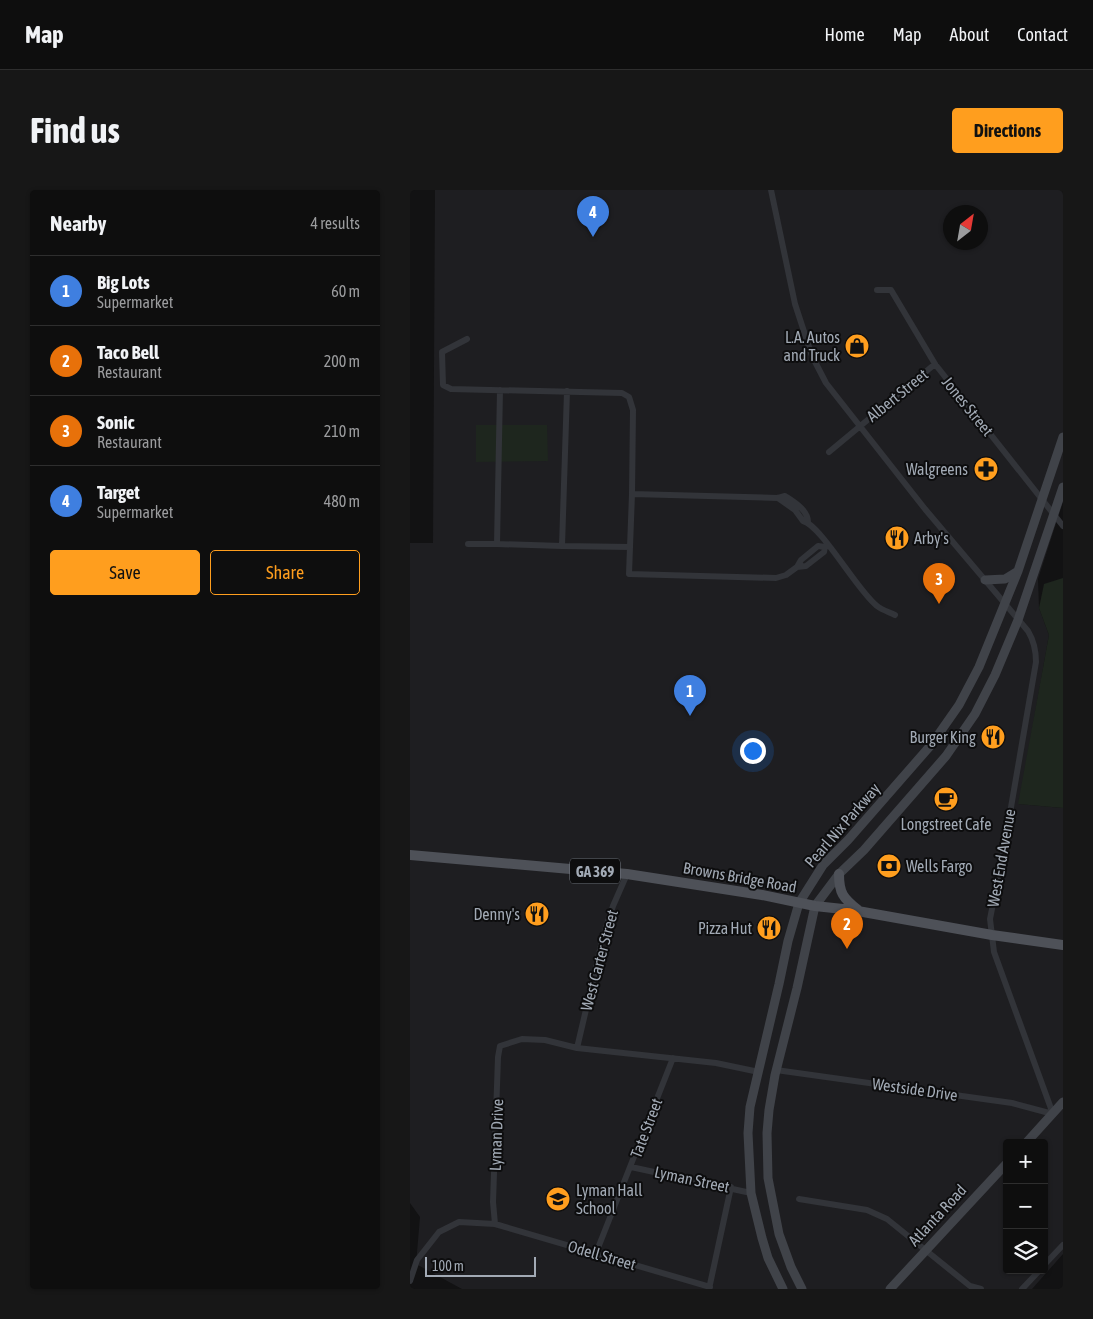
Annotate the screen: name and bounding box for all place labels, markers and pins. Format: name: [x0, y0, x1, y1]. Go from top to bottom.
pin: 4: [577, 196, 609, 237]
place label: L.A. Autos and Truck: [784, 328, 840, 364]
shop icon: L.A. Autos and Truck: [844, 333, 870, 359]
pharmacy icon: Walgreens: [973, 456, 999, 482]
place label: Walgreens: [906, 460, 968, 479]
restaurant icon: Arby's: [884, 525, 910, 551]
place label: Arby's: [914, 529, 949, 548]
pin: 3: [923, 563, 955, 604]
pin: 1: [674, 675, 706, 716]
restaurant icon: Burger King: [980, 724, 1006, 750]
place label: Burger King: [910, 728, 976, 747]
cafe icon: Longstreet Cafe: [933, 786, 959, 812]
place label: Longstreet Cafe: [901, 815, 991, 834]
bank icon: Wells Fargo: [876, 853, 902, 879]
place label: Wells Fargo: [906, 857, 973, 876]
restaurant icon: Denny's: [524, 901, 550, 927]
place label: Denny's: [473, 905, 520, 924]
pin: 2: [831, 908, 863, 949]
restaurant icon: Pizza Hut: [756, 915, 782, 941]
place label: Pizza Hut: [698, 919, 752, 937]
place label: Lyman Hall School: [576, 1181, 643, 1217]
school or university icon: Lyman Hall School: [545, 1186, 571, 1212]

